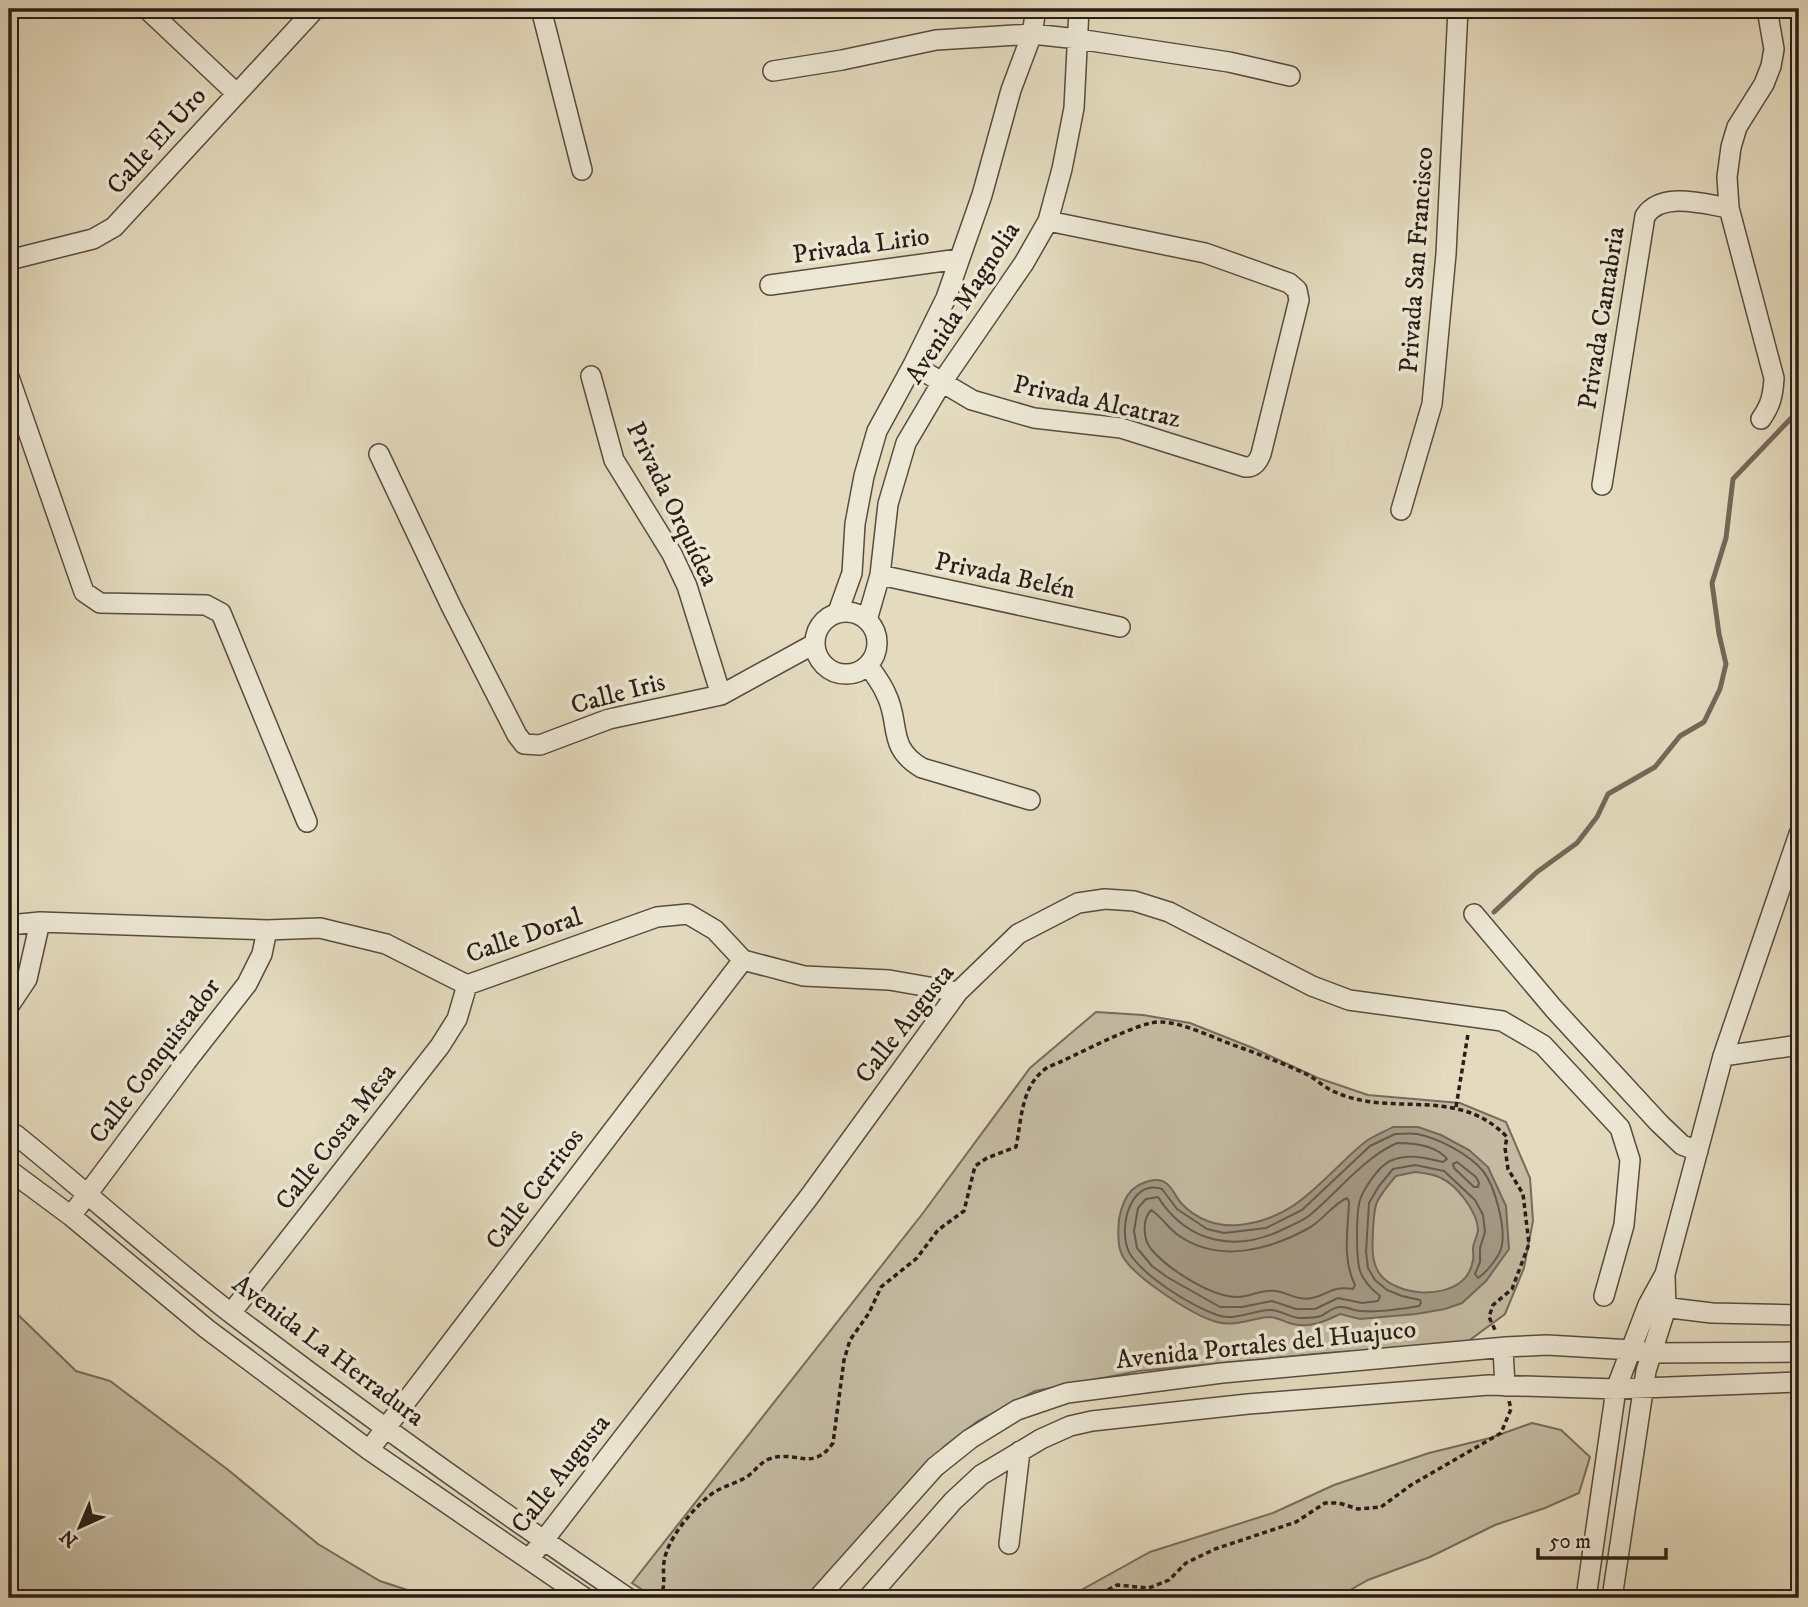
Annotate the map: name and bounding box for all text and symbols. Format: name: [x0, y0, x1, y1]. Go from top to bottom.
street label: Calle El Uro: [100, 80, 214, 202]
street label: Privada San Francisco: [1393, 146, 1441, 374]
street label: Avenida Magnolia: [898, 216, 1028, 390]
street label: Privada Lirio: [790, 220, 932, 272]
street label: Privada Cantabria: [1571, 224, 1633, 412]
street label: Privada Alcatraz: [1010, 368, 1184, 436]
street label: Privada Orquídea: [618, 417, 726, 591]
street label: Privada Belén: [932, 545, 1079, 607]
street label: Calle Iris: [567, 666, 669, 722]
street label: Calle Doral: [462, 901, 587, 971]
street label: Calle Augusta: [848, 958, 962, 1090]
street label: Calle Conquistador: [82, 971, 228, 1150]
street label: Calle Costa Mesa: [268, 1057, 404, 1217]
street label: Calle Cerritos: [479, 1122, 591, 1256]
street label: Avenida La Herradura: [225, 1268, 431, 1434]
street label: Avenida Portales del Huajuco: [1114, 1313, 1418, 1377]
street label: Calle Augusta: [504, 1408, 618, 1540]
north arrow: [46, 1492, 116, 1562]
scale bar: [1538, 1516, 1666, 1560]
text: N: [55, 1524, 83, 1552]
text: 50 m: [1549, 1529, 1591, 1555]

